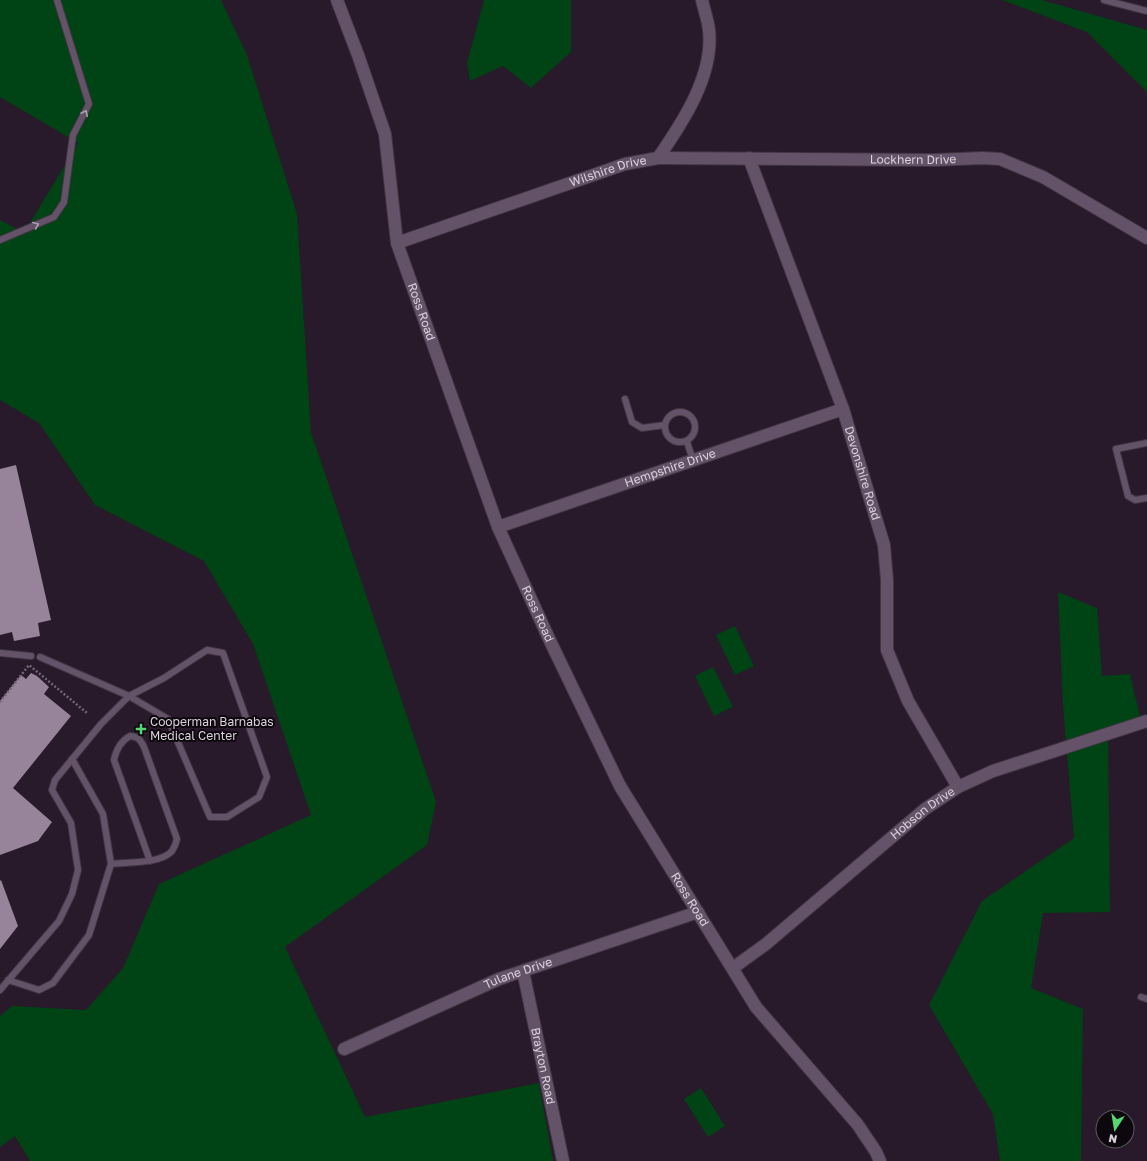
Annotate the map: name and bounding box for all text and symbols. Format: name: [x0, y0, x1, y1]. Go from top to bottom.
one-way arrow: [80, 110, 88, 118]
street label: Lockhern Drive: [870, 151, 957, 167]
street label: Wilshire Drive: [567, 152, 648, 190]
one-way arrow: [32, 221, 39, 229]
street label: Ross Road: [405, 281, 439, 343]
street label: Devonshire Road: [842, 424, 884, 522]
street label: Hempshire Drive: [622, 445, 718, 490]
street label: Ross Road: [519, 583, 558, 644]
place label: Cooperman Barnabas Medical Center: [150, 714, 274, 743]
marker: Cooperman Barnabas Medical Center: [135, 723, 147, 735]
street label: Hobson Drive: [887, 783, 957, 842]
street label: Ross Road: [668, 870, 712, 929]
street label: Tulane Drive: [481, 954, 554, 992]
street label: Brayton Road: [528, 1026, 559, 1106]
north arrow: [1095, 1109, 1135, 1149]
text: N: [1107, 1132, 1118, 1146]

